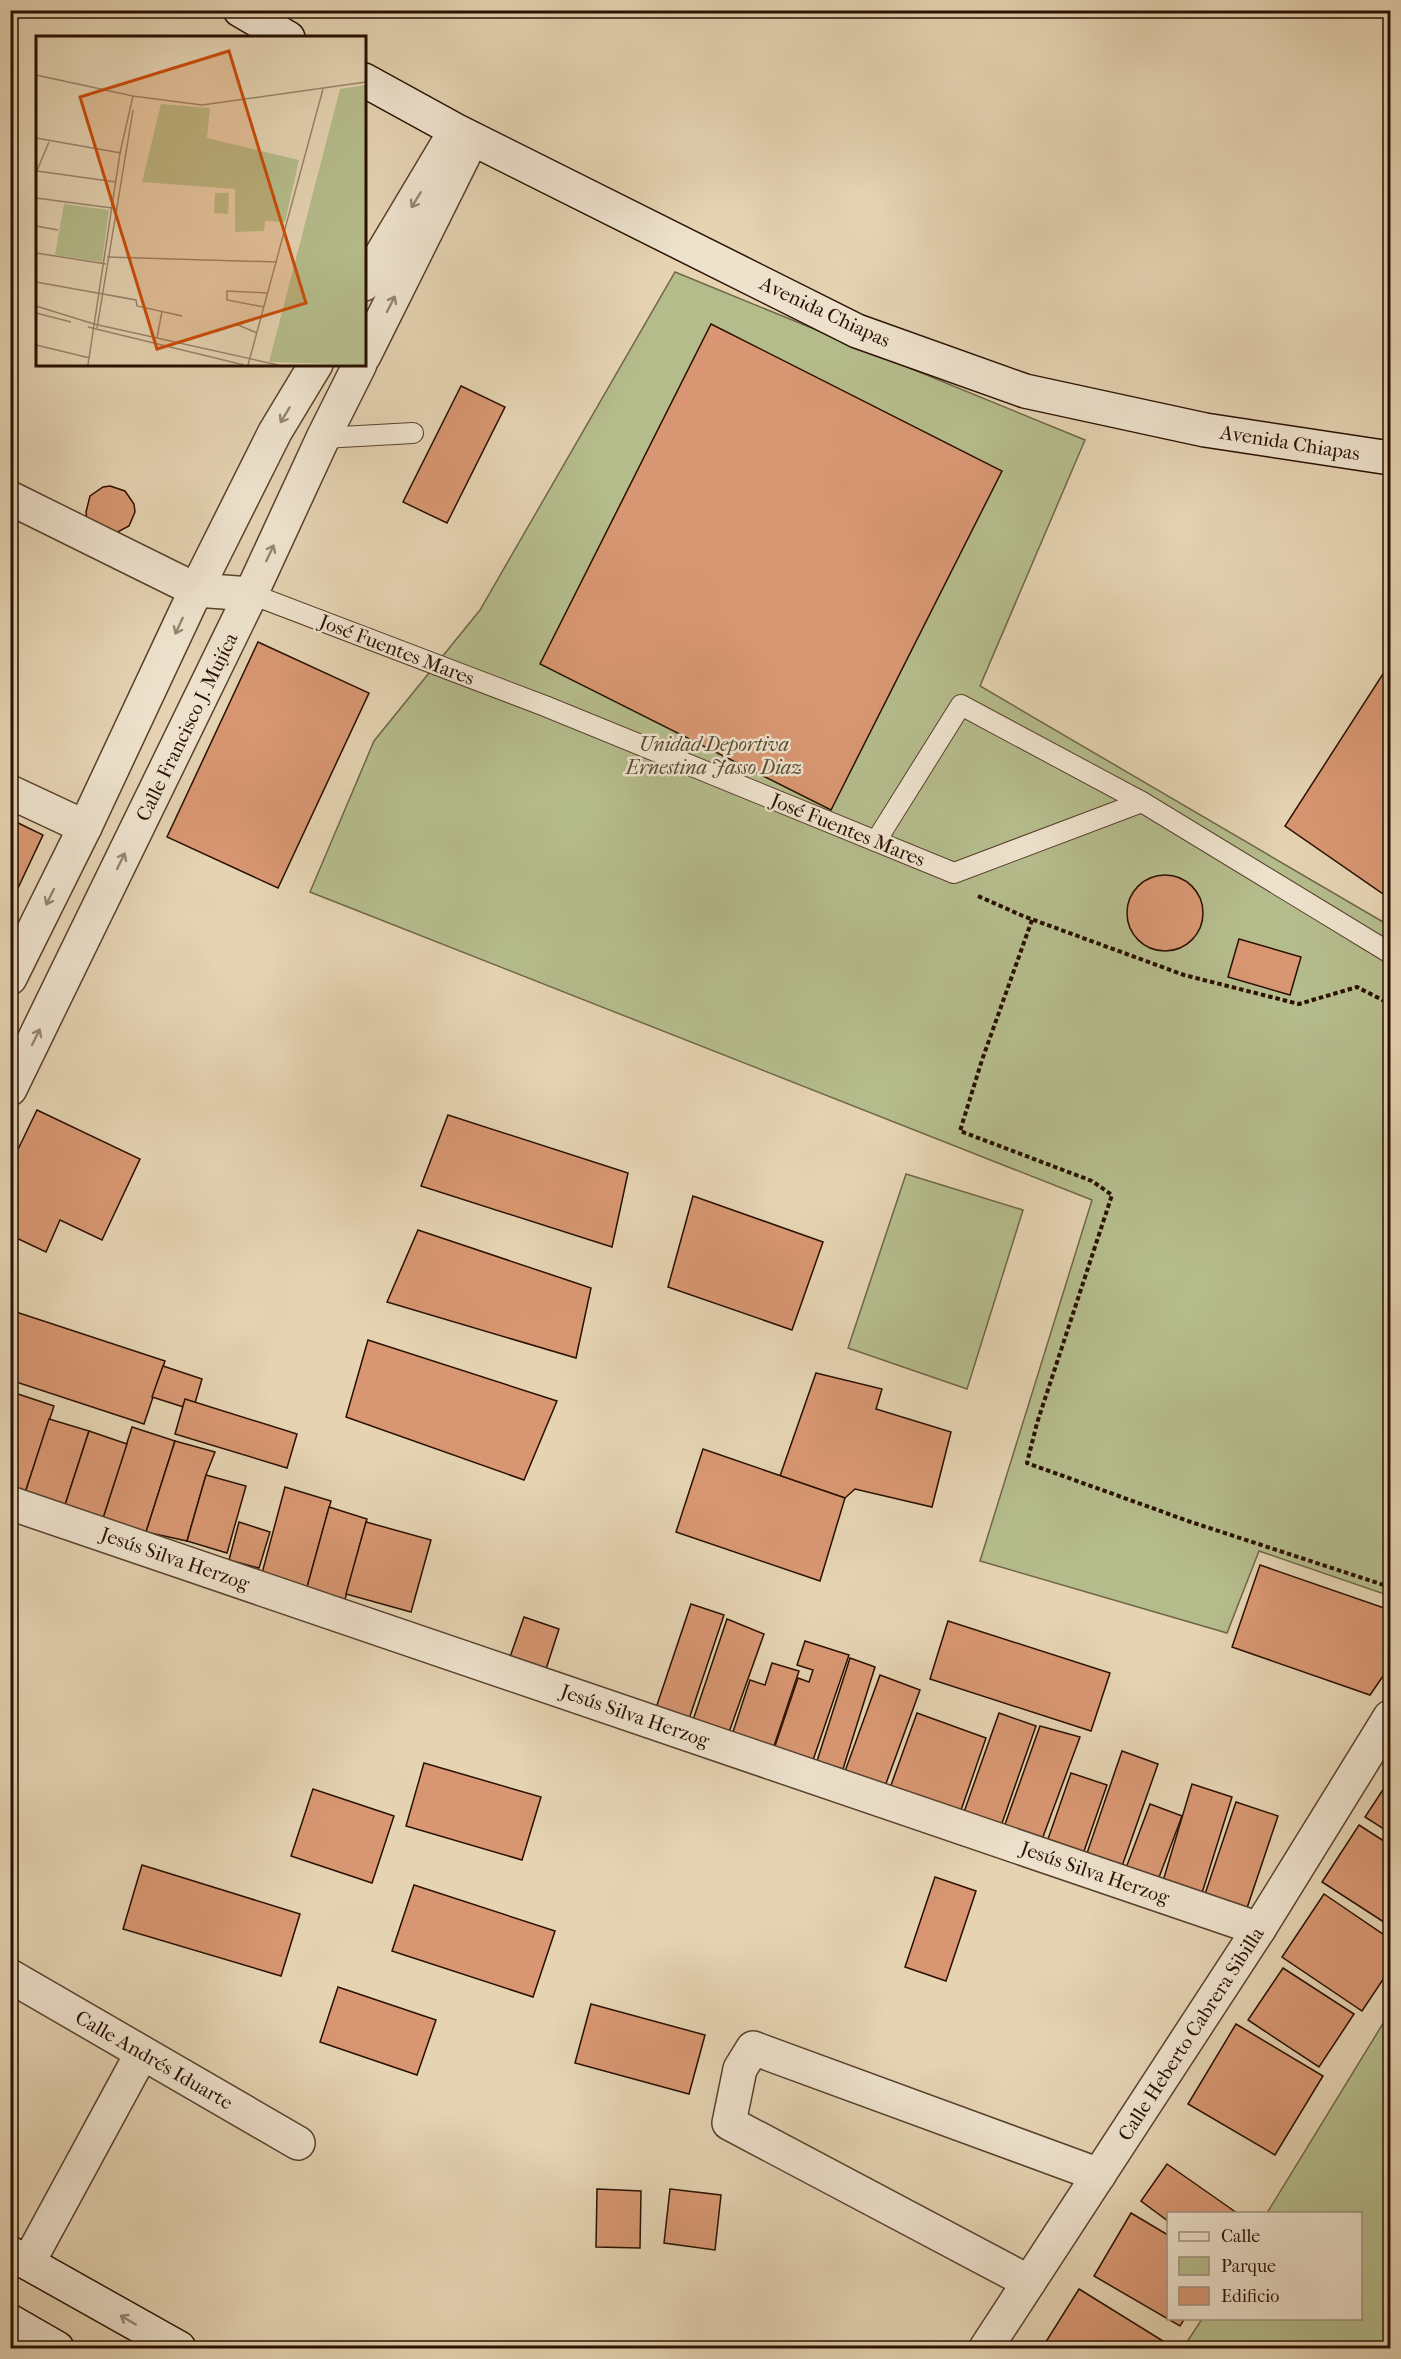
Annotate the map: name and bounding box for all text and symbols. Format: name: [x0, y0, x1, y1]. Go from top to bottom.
inset map: [36, 36, 366, 366]
one-way arrow: [409, 191, 421, 208]
street label: Avenida Chiapas: [755, 271, 894, 352]
one-way arrow: [385, 296, 397, 313]
one-way arrow: [279, 406, 291, 423]
street label: Avenida Chiapas: [1217, 420, 1362, 465]
one-way arrow: [265, 545, 277, 563]
street label: José Fuentes Mares: [314, 609, 478, 690]
one-way arrow: [173, 617, 185, 635]
street label: Calle Francisco J. Mujíca: [131, 628, 243, 825]
park label: Unidad Deportiva Ernestina Jasso Diaz: [625, 733, 802, 779]
street label: José Fuentes Mares: [766, 788, 928, 871]
one-way arrow: [116, 853, 128, 871]
one-way arrow: [44, 888, 56, 906]
one-way arrow: [31, 1028, 42, 1046]
street label: Jesús Silva Herzog: [96, 1522, 253, 1595]
street label: Jesús Silva Herzog: [556, 1679, 713, 1752]
street label: Jesús Silva Herzog: [1016, 1836, 1173, 1909]
street label: Calle Heberto Cabrera Sibilla: [1113, 1922, 1269, 2145]
street label: Calle Andrés Iduarte: [71, 2006, 237, 2114]
legend: [1167, 2212, 1362, 2320]
text: Calle: [1221, 2226, 1260, 2247]
text: Parque: [1221, 2256, 1276, 2277]
text: Edificio: [1221, 2286, 1279, 2307]
one-way arrow: [120, 2313, 137, 2325]

